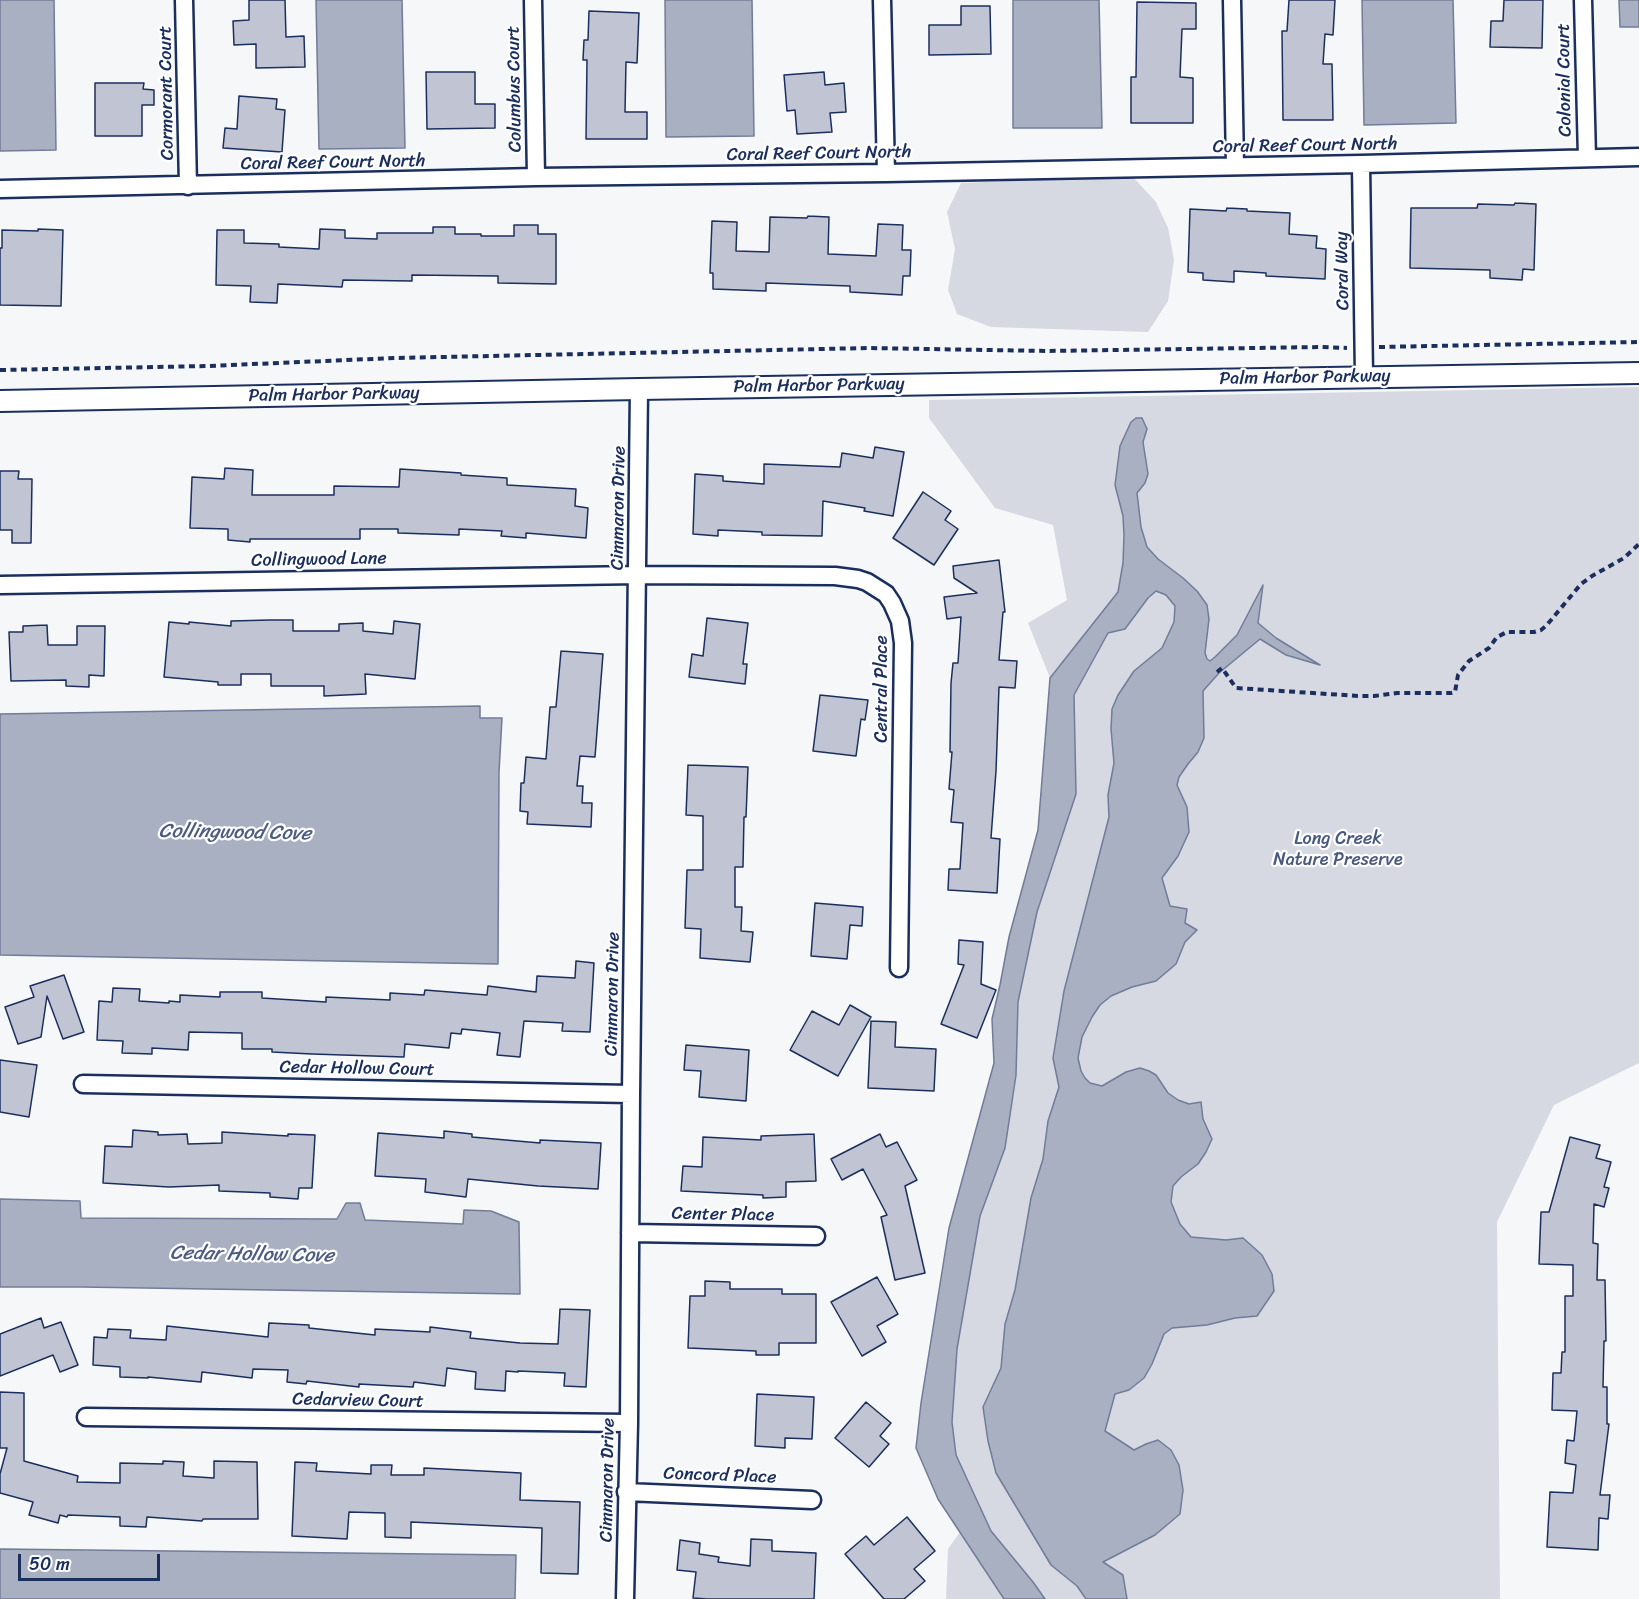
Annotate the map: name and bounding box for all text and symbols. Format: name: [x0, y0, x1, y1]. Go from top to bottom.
street label: Colonial Court: [1553, 23, 1577, 137]
street label: Cormorant Court: [155, 25, 179, 161]
street label: Columbus Court: [503, 26, 527, 152]
street label: Coral Reef Court North: [1212, 134, 1398, 158]
street label: Coral Reef Court North: [726, 142, 912, 166]
street label: Coral Reef Court North: [240, 151, 426, 175]
street label: Coral Way: [1332, 231, 1354, 311]
street label: Palm Harbor Parkway: [1219, 366, 1391, 390]
street label: Palm Harbor Parkway: [733, 374, 905, 398]
street label: Palm Harbor Parkway: [248, 383, 420, 407]
street label: Cimmaron Drive: [607, 446, 631, 570]
street label: Collingwood Lane: [251, 548, 387, 572]
street label: Central Place: [871, 635, 893, 743]
water label: Collingwood Cove: [159, 820, 311, 846]
park label: Long Creek Nature Preserve: [1273, 828, 1403, 870]
street label: Cimmaron Drive: [601, 932, 625, 1056]
street label: Cedar Hollow Court: [279, 1057, 435, 1081]
street label: Center Place: [671, 1203, 775, 1227]
water label: Cedar Hollow Cove: [170, 1242, 334, 1268]
street label: Cedarview Court: [292, 1389, 424, 1413]
street label: Cimmaron Drive: [596, 1418, 620, 1542]
street label: Concord Place: [663, 1463, 777, 1489]
scale bar: [21, 1542, 164, 1580]
text: 50 m: [29, 1548, 70, 1580]

